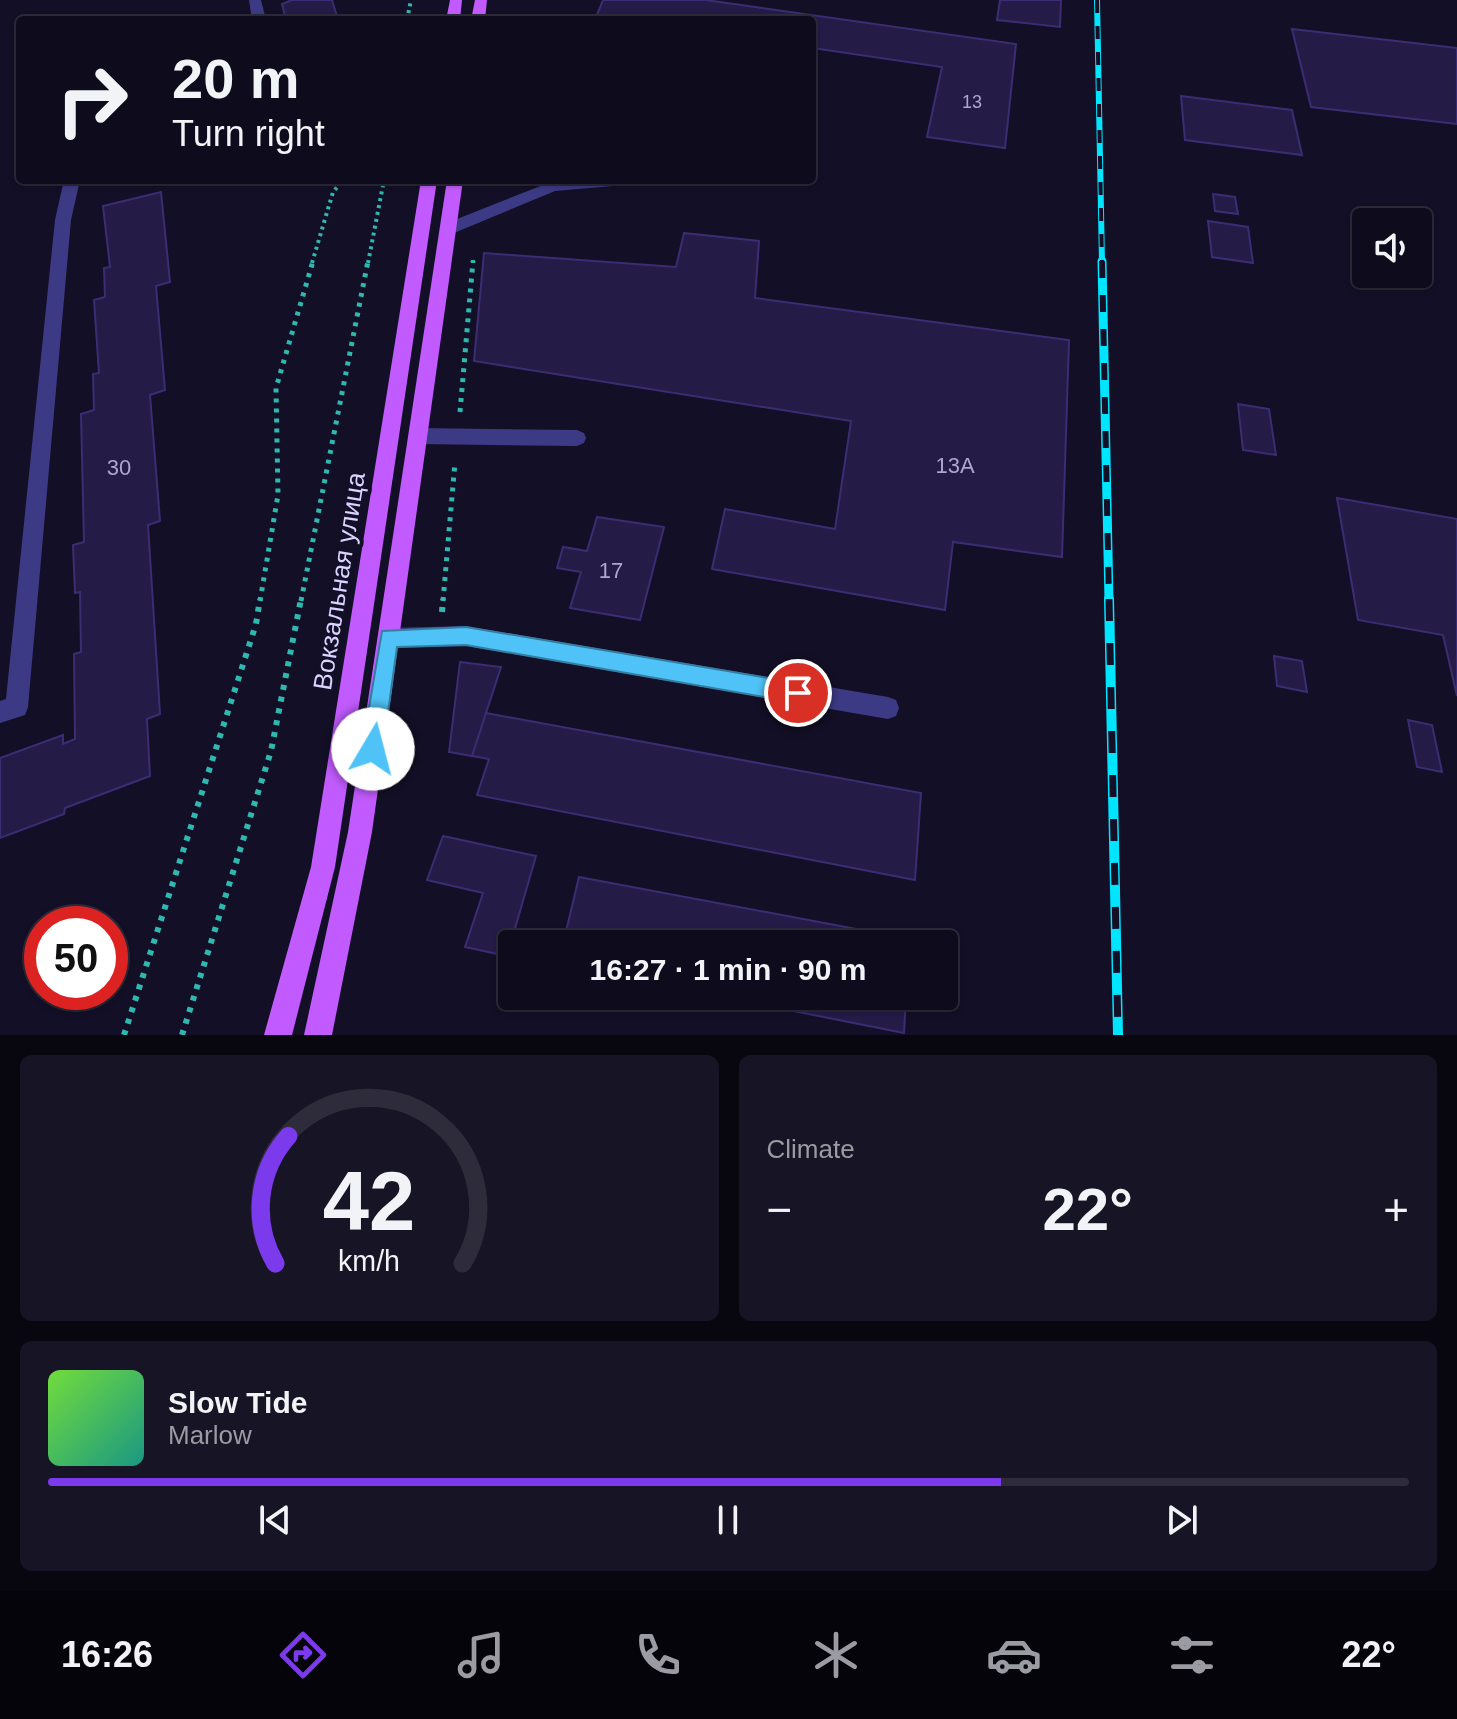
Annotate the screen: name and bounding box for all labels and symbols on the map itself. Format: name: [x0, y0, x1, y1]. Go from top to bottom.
house number: 13: [962, 92, 982, 112]
house number: 13А: [935, 453, 975, 478]
house number: 30: [107, 455, 131, 480]
street label: Вокзальная улица: [307, 469, 371, 692]
house number: 17: [599, 558, 623, 583]
pin: [764, 659, 832, 727]
position arrow: [331, 707, 415, 791]
speed limit sign: 50: [24, 906, 128, 1010]

